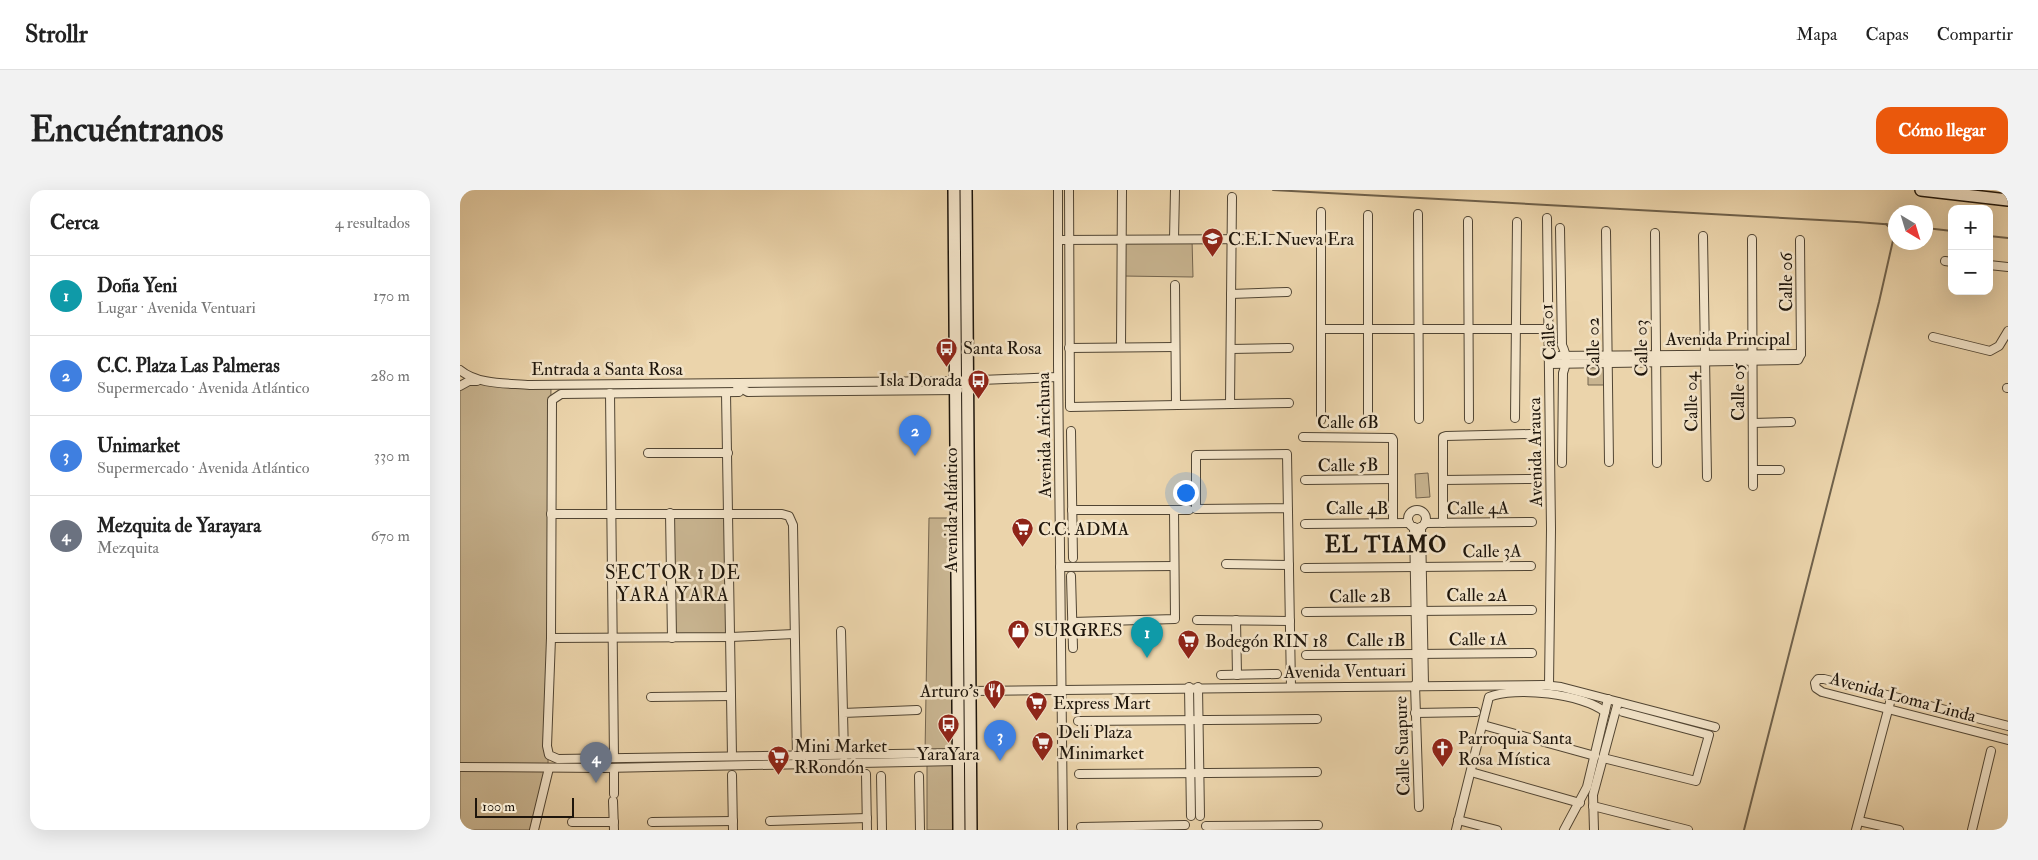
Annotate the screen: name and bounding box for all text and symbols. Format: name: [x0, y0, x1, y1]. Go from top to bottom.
text: Strollr: [25, 19, 88, 50]
text: Mapa: [1796, 23, 1838, 46]
text: Capas: [1866, 23, 1909, 46]
text: Compartir: [1937, 23, 2013, 46]
button: Cómo llegar: [1876, 107, 2008, 154]
text: Encuéntranos: [30, 108, 223, 152]
north arrow: [1888, 205, 1933, 250]
map controls: [1948, 205, 1993, 295]
button: +: [1948, 205, 1993, 250]
text: Cerca: [50, 209, 99, 236]
text: 4 resultados: [335, 213, 410, 233]
school or university icon: C.E.I. Nueva Era: [1200, 227, 1224, 258]
place label: C.E.I. Nueva Era: [1228, 228, 1355, 251]
button: −: [1948, 250, 1993, 295]
street label: Calle 06: [1775, 251, 1798, 312]
text: Doña Yeni: [97, 274, 177, 298]
text: 1: [63, 286, 69, 306]
text: 170 m: [373, 286, 410, 306]
text: Lugar · Avenida Ventuari: [97, 298, 256, 318]
street label: Calle 01: [1535, 303, 1562, 361]
street label: Calle 02: [1581, 317, 1606, 377]
street label: Calle 03: [1630, 319, 1653, 377]
street label: Avenida Principal: [1665, 328, 1791, 351]
bus stop icon: Santa Rosa: [935, 336, 959, 367]
place label: Santa Rosa: [963, 337, 1042, 360]
text: C.C. Plaza Las Palmeras: [97, 354, 280, 378]
street label: Entrada a Santa Rosa: [531, 358, 684, 381]
street label: Calle 05: [1727, 363, 1750, 421]
text: 2: [62, 366, 70, 386]
text: 280 m: [370, 366, 410, 386]
bus stop icon: Isla Dorada: [966, 368, 990, 399]
place label: Isla Dorada: [879, 369, 963, 392]
street label: Avenida Arichuna: [1032, 371, 1057, 499]
street label: Calle 04: [1679, 371, 1704, 432]
text: Supermercado · Avenida Atlántico: [97, 378, 309, 398]
street label: Avenida Arauca: [1523, 396, 1548, 508]
street label: Calle 6B: [1317, 411, 1379, 434]
pin: 2: [899, 415, 931, 456]
text: Unimarket: [97, 434, 180, 458]
text: 3: [63, 446, 69, 466]
text: 330 m: [374, 446, 410, 466]
street label: Avenida Atlántico: [940, 447, 963, 574]
street label: Calle 5B: [1317, 453, 1379, 478]
text: Supermercado · Avenida Atlántico: [97, 458, 309, 478]
your location: [1173, 480, 1199, 506]
street label: Calle 4A: [1447, 496, 1510, 521]
street label: Calle 4B: [1326, 497, 1388, 520]
text: Mezquita de Yarayara: [97, 514, 261, 538]
supermarket icon: C.C. ADMA: [1010, 517, 1034, 548]
place label: C.C. ADMA: [1038, 518, 1130, 541]
text: 4: [62, 526, 70, 546]
text: 670 m: [371, 526, 410, 546]
district label: EL TIAMO: [1325, 531, 1447, 559]
text: Mezquita: [97, 538, 159, 558]
street label: Calle 3A: [1462, 539, 1522, 564]
district label: SECTOR 1 DE YARA YARA: [605, 561, 741, 607]
street label: Calle 2B: [1329, 584, 1391, 609]
street label: Calle 2A: [1446, 584, 1508, 607]
pin: 1: [1131, 617, 1163, 658]
shop icon: SURGRES: [1006, 618, 1030, 649]
place label: SURGRES: [1034, 619, 1123, 642]
street label: Calle 1A: [1448, 627, 1508, 652]
supermarket icon: Bodegón RIN 18: [1177, 629, 1201, 660]
street label: Calle 1B: [1346, 629, 1406, 652]
place label: Bodegón RIN 18: [1205, 630, 1327, 653]
street label: Avenida Ventuari: [1283, 659, 1406, 684]
street label: Avenida Loma Linda: [1826, 667, 1979, 728]
restaurant icon: Arturo's: [983, 679, 1007, 710]
place label: Arturo's: [919, 680, 979, 703]
supermarket icon: Express Mart: [1025, 691, 1049, 722]
place label: Express Mart: [1053, 692, 1151, 715]
street label: Calle Suapure: [1389, 695, 1416, 796]
bus stop icon: YaraYara: [936, 712, 960, 743]
pin: 3: [984, 720, 1016, 761]
place label: Deli Plaza Minimarket: [1058, 721, 1144, 765]
place label: Parroquia Santa Rosa Mística: [1458, 727, 1573, 771]
supermarket icon: Deli Plaza Minimarket: [1030, 730, 1054, 761]
place label: Mini Market RRondón: [794, 735, 887, 779]
church icon: Parroquia Santa Rosa Mística: [1430, 736, 1454, 767]
pin: 4: [580, 742, 612, 783]
place label: YaraYara: [916, 743, 980, 766]
supermarket icon: Mini Market RRondón: [766, 744, 790, 775]
scale bar: [475, 795, 574, 818]
text: 100 m: [482, 798, 515, 815]

